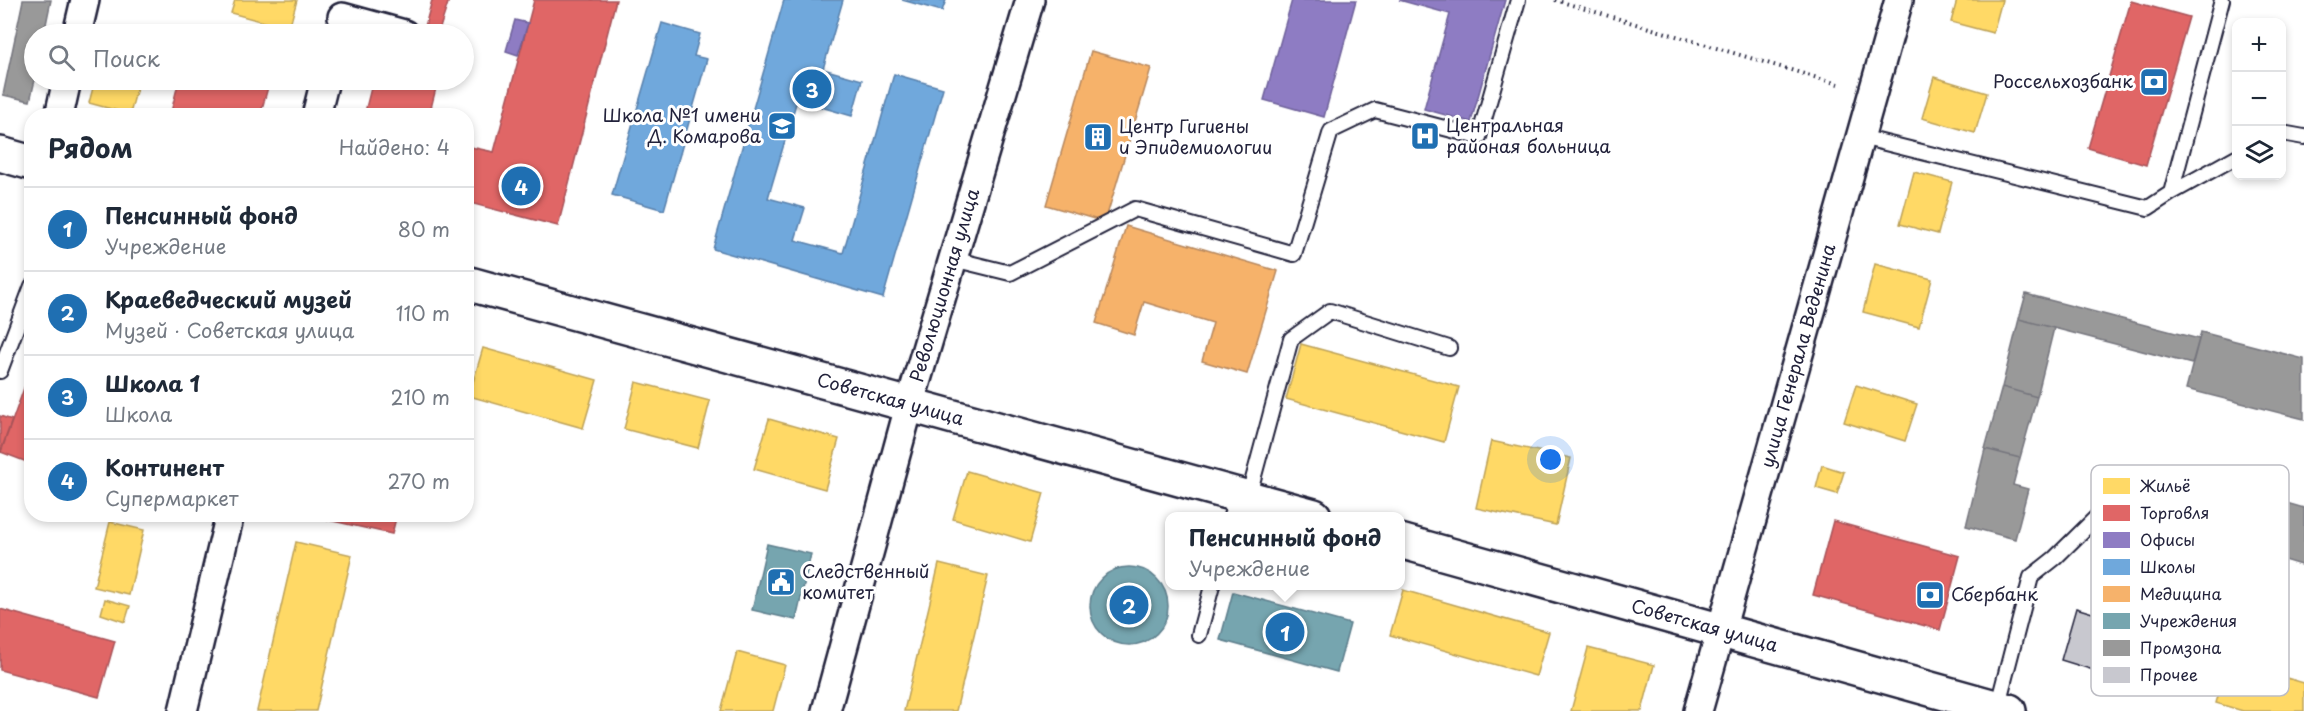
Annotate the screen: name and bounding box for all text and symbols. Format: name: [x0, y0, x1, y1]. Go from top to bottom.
map controls: [2232, 18, 2286, 180]
button: +: [2232, 18, 2286, 72]
search box: [24, 24, 474, 90]
icon: search: [45, 41, 78, 74]
text: Поиск: [93, 41, 160, 74]
pin: 3: [792, 66, 832, 112]
bank icon: Россельхозбанк: [2138, 66, 2170, 98]
place label: Россельхозбанк: [1993, 67, 2133, 94]
button: −: [2232, 72, 2286, 126]
place label: Школа №1 имени Д. Комарова: [603, 101, 762, 149]
school or university icon: Школа №1 имени Д. Комарова: [766, 110, 798, 142]
place label: Центральная районая больница: [1446, 111, 1611, 159]
place label: Центр Гигиены и Эпидемиологии: [1119, 112, 1272, 160]
hospital icon: Центральная районая больница: [1409, 120, 1441, 152]
building icon: Центр Гигиены и Эпидемиологии: [1082, 121, 1114, 153]
button: layers: [2232, 126, 2286, 180]
text: Рядом: [48, 128, 133, 167]
text: Найдено: 4: [339, 132, 450, 162]
pin: 4: [502, 164, 540, 208]
street label: Революционная улица: [902, 184, 985, 385]
text: Пенсинный фонд: [105, 198, 298, 231]
text: 1: [63, 214, 72, 244]
text: 80 m: [398, 214, 450, 244]
text: Учреждение: [105, 231, 226, 261]
street label: улица Генерала Веденина: [1752, 240, 1842, 471]
text: Краеведческий музей: [105, 282, 352, 315]
text: 2: [60, 298, 75, 328]
text: 110 m: [396, 298, 450, 328]
text: Музей · Советская улица: [105, 315, 354, 345]
street label: Советская улица: [814, 365, 968, 431]
text: Школа 1: [105, 366, 200, 399]
text: 3: [61, 382, 74, 412]
text: 210 m: [391, 382, 450, 412]
text: Школа: [105, 399, 172, 429]
your location: [1536, 445, 1565, 474]
text: Континент: [105, 450, 224, 483]
legend: [2091, 465, 2289, 696]
text: 4: [61, 466, 74, 496]
text: 270 m: [387, 466, 450, 496]
text: Жильё: [2139, 473, 2190, 497]
text: Супермаркет: [105, 483, 238, 513]
text: Торговля: [2140, 500, 2209, 524]
popup: [1165, 512, 1405, 590]
text: Пенсинный фонд: [1189, 520, 1381, 553]
text: Офисы: [2140, 527, 2195, 551]
text: Учреждение: [1189, 553, 1310, 583]
text: Школы: [2140, 554, 2196, 578]
place label: Следственный комитет: [802, 557, 930, 605]
public building icon: Следственный комитет: [765, 566, 797, 598]
bank icon: Сбербанк: [1914, 579, 1946, 611]
place label: Сбербанк: [1951, 580, 2038, 607]
text: Медицина: [2140, 581, 2222, 605]
pin: 2: [1110, 582, 1148, 628]
street label: Советская улица: [1628, 591, 1782, 658]
text: Учреждения: [2140, 608, 2237, 632]
pin: 1: [1266, 610, 1304, 654]
text: Промзона: [2140, 635, 2221, 659]
text: Прочее: [2140, 662, 2198, 686]

